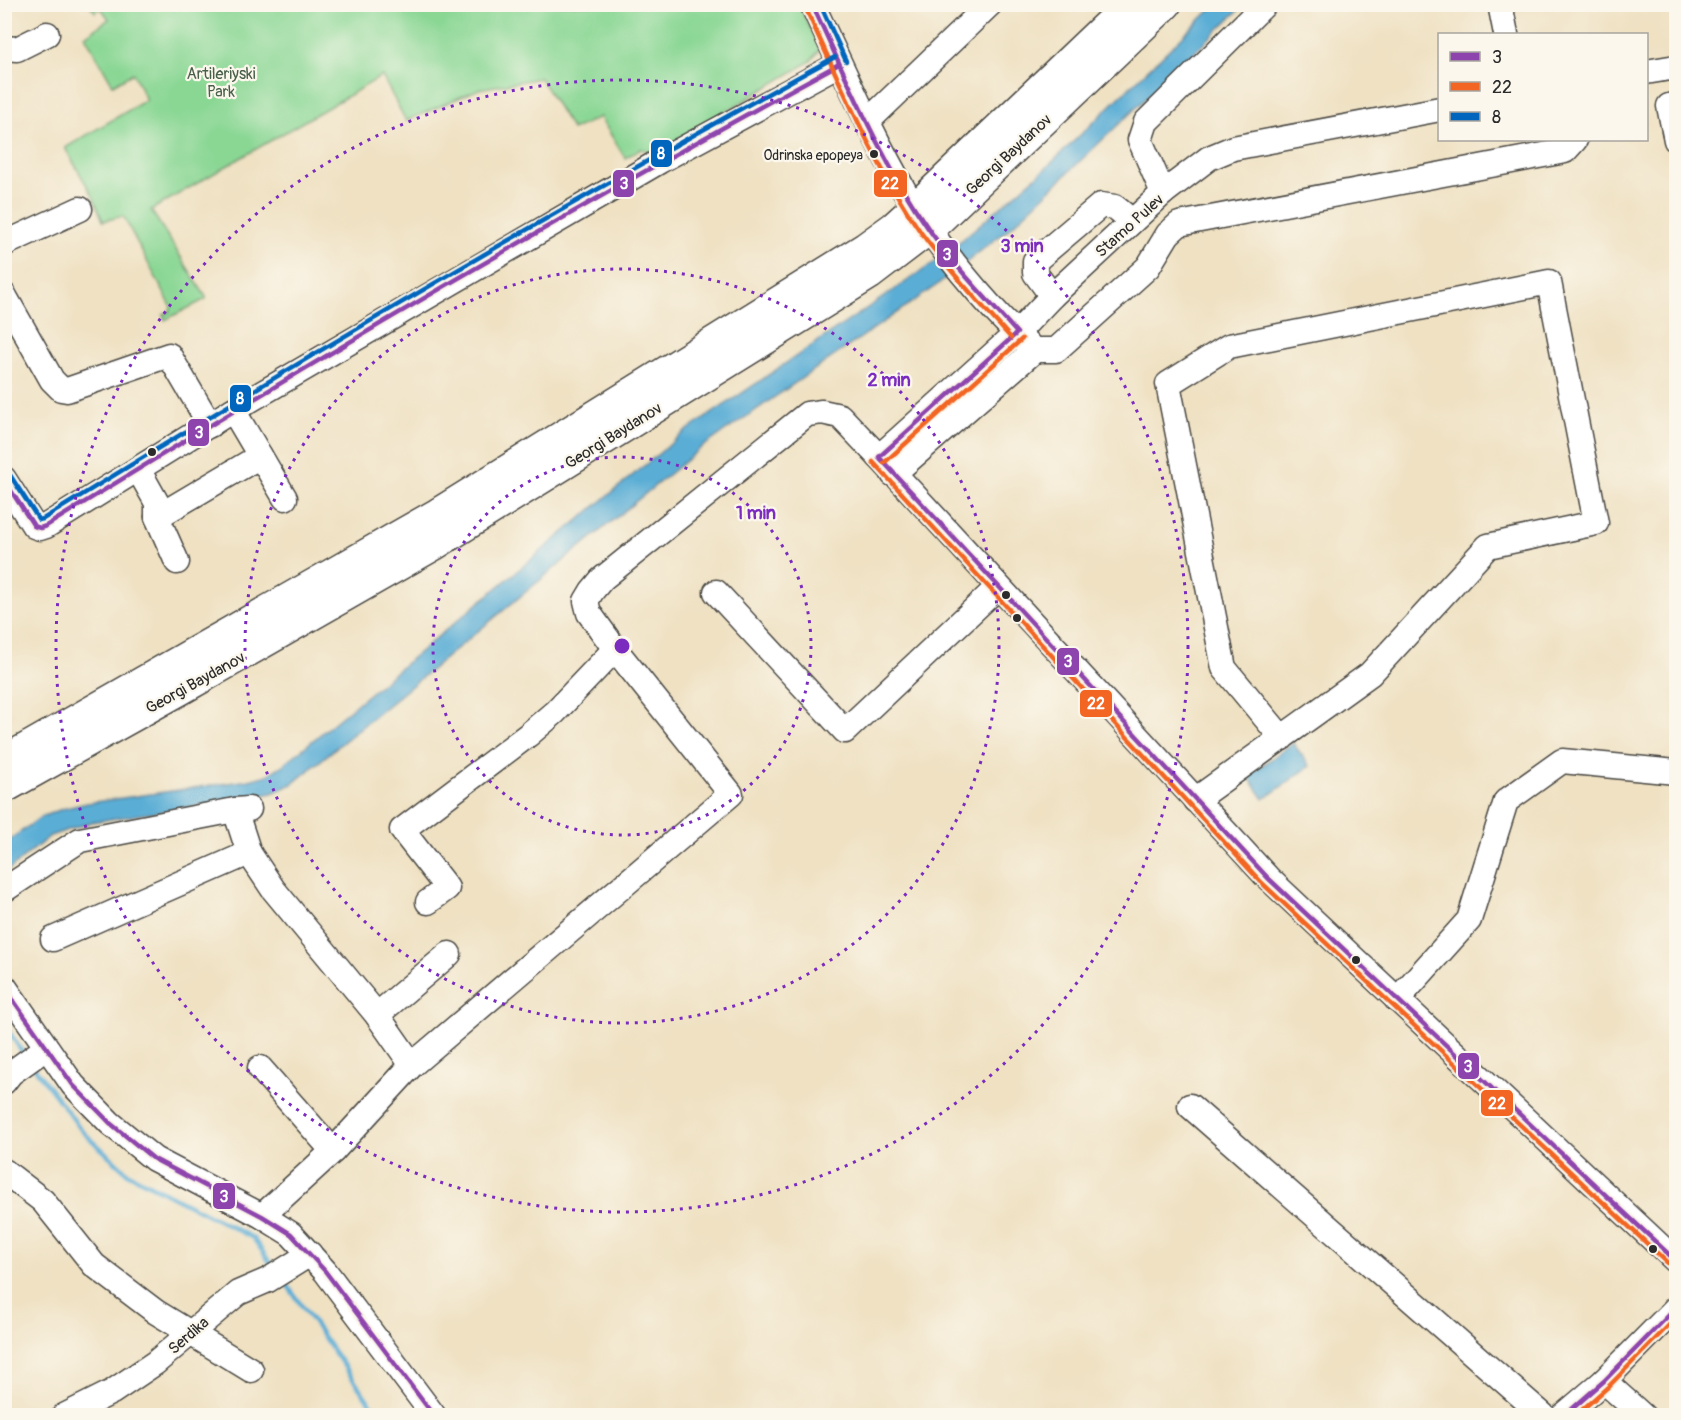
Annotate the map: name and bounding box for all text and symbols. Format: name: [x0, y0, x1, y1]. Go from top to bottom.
legend: [1438, 33, 1648, 141]
text: 3: [1492, 46, 1502, 69]
park label: Artileriyski Park: [186, 64, 256, 102]
text: 22: [1492, 76, 1512, 99]
text: 8: [1492, 106, 1501, 129]
street label: Georgi Baydanov: [961, 110, 1056, 200]
line badge: 8: [650, 139, 673, 168]
text: 8: [657, 144, 665, 164]
place label: Odrinska epopeya: [763, 147, 863, 164]
marker: Odrinska epopeya: [868, 148, 880, 160]
line badge: 3: [612, 169, 635, 198]
line badge: 22: [873, 169, 908, 198]
text: 3: [620, 174, 629, 194]
text: 22: [881, 174, 899, 194]
street label: Stamo Pulev: [1091, 190, 1168, 262]
text: 3 min: [1000, 235, 1044, 258]
line badge: 3: [936, 239, 959, 268]
text: 3: [943, 245, 952, 265]
text: 2 min: [867, 369, 911, 392]
line badge: 8: [229, 384, 252, 413]
text: 8: [236, 389, 244, 409]
street label: Georgi Baydanov: [561, 398, 666, 474]
line badge: 3: [187, 418, 210, 447]
text: 3: [195, 423, 204, 443]
unlabelled marker: [146, 446, 158, 458]
text: 1 min: [736, 502, 776, 525]
unlabelled marker: [1000, 589, 1012, 601]
unlabelled marker: [1011, 612, 1023, 624]
centre of rings: [612, 636, 632, 656]
street label: Georgi Baydanov: [142, 647, 249, 718]
line badge: 3: [1056, 647, 1080, 676]
text: 3: [1064, 652, 1073, 672]
line badge: 22: [1079, 689, 1113, 718]
text: 22: [1087, 694, 1105, 714]
unlabelled marker: [1350, 954, 1362, 966]
line badge: 3: [1457, 1052, 1480, 1080]
text: 3: [1464, 1057, 1473, 1077]
line badge: 22: [1480, 1089, 1514, 1117]
text: 22: [1488, 1094, 1506, 1114]
line badge: 3: [212, 1182, 236, 1210]
text: 3: [220, 1187, 229, 1207]
unlabelled marker: [1647, 1243, 1659, 1255]
street label: Serdika: [164, 1313, 213, 1359]

